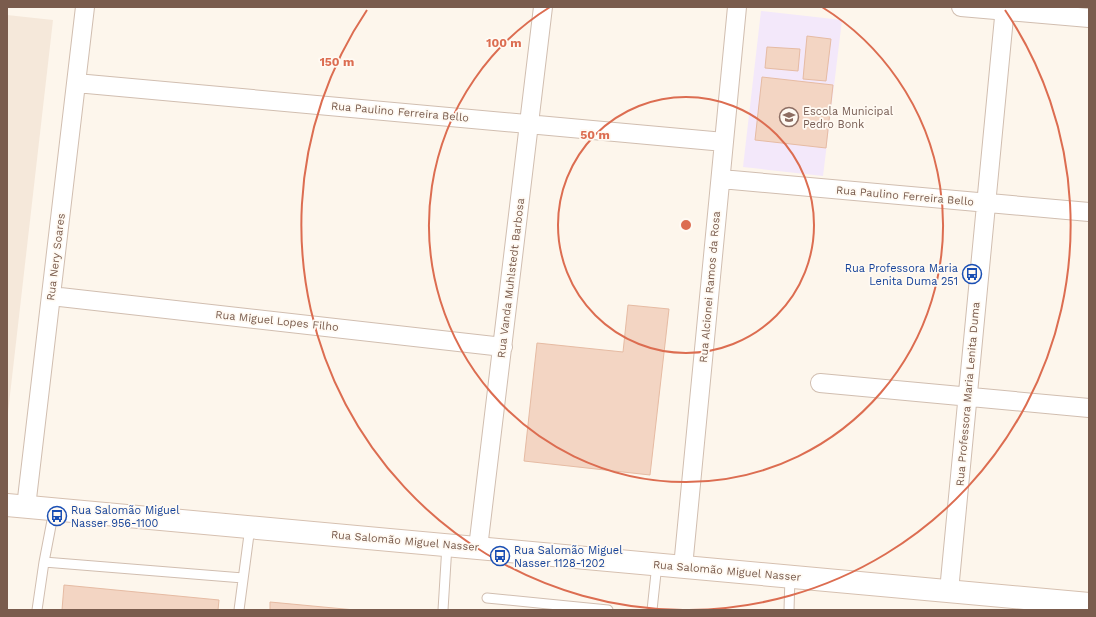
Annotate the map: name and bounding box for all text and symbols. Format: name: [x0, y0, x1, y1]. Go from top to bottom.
text: 100 m: [486, 36, 522, 50]
text: 150 m: [320, 55, 354, 69]
street label: Rua Paulino Ferreira Bello: [331, 99, 469, 125]
place label: Escola Municipal Pedro Bonk: [803, 105, 894, 131]
school or university icon: Escola Municipal Pedro Bonk: [778, 106, 800, 128]
text: 50 m: [580, 128, 610, 142]
street label: Rua Paulino Ferreira Bello: [836, 183, 974, 209]
street label: Rua Vanda Muhlstedt Barbosa: [495, 197, 527, 359]
street label: Rua Alcionei Ramos da Rosa: [697, 211, 723, 363]
street label: Rua Nery Soares: [44, 212, 68, 301]
centre of rings: [679, 218, 693, 232]
place label: Rua Professora Maria Lenita Duma 251: [845, 262, 958, 288]
bus stop icon: Rua Professora Maria Lenita Duma 251: [961, 263, 983, 285]
street label: Rua Professora Maria Lenita Duma: [953, 301, 983, 487]
street label: Rua Miguel Lopes Filho: [215, 308, 339, 334]
place label: Rua Salomão Miguel Nasser 956-1100: [71, 504, 180, 530]
bus stop icon: Rua Salomão Miguel Nasser 956-1100: [46, 505, 68, 527]
street label: Rua Salomão Miguel Nasser: [330, 528, 480, 554]
place label: Rua Salomão Miguel Nasser 1128-1202: [514, 544, 623, 570]
bus stop icon: Rua Salomão Miguel Nasser 1128-1202: [489, 545, 511, 567]
street label: Rua Salomão Miguel Nasser: [652, 558, 802, 584]

